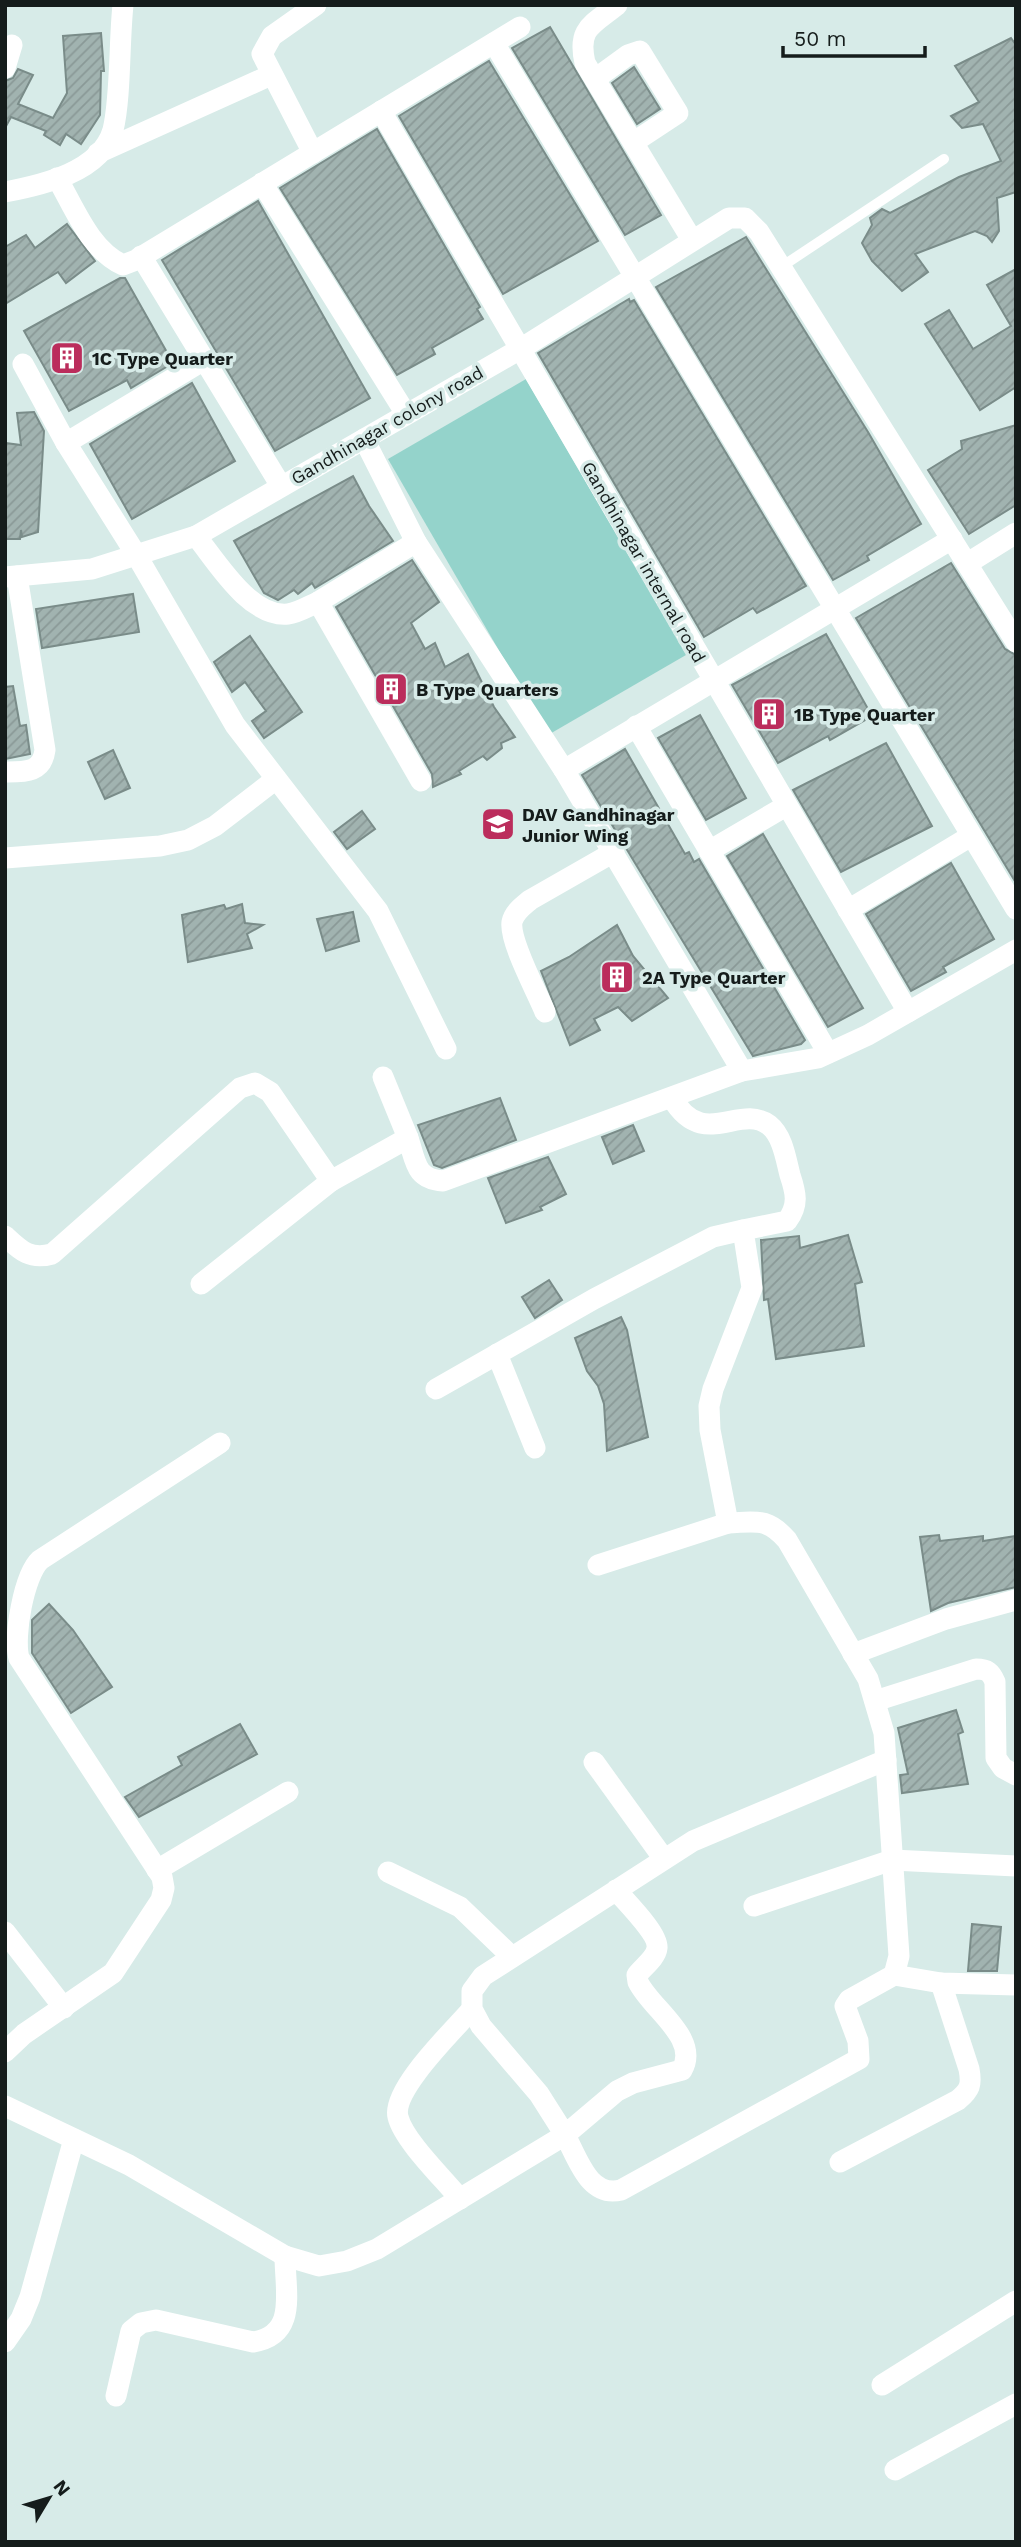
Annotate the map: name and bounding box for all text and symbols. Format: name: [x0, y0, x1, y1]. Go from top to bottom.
scale bar: [783, 14, 925, 58]
text: 50 m: [794, 26, 846, 51]
building icon: 1C Type Quarter: [48, 339, 86, 377]
place label: 1C Type Quarter: [92, 348, 233, 369]
street label: Gandhinagar colony road: [287, 361, 487, 489]
street label: Gandhinagar internal road: [578, 458, 710, 666]
building icon: B Type Quarters: [372, 670, 410, 708]
place label: B Type Quarters: [416, 679, 559, 700]
building icon: 1B Type Quarter: [750, 695, 788, 733]
place label: 1B Type Quarter: [794, 704, 935, 725]
place label: DAV Gandhinagar Junior Wing: [522, 804, 675, 846]
school or university icon: DAV Gandhinagar Junior Wing: [479, 805, 517, 843]
building icon: 2A Type Quarter: [598, 958, 636, 996]
place label: 2A Type Quarter: [642, 967, 786, 988]
north arrow: [14, 2463, 84, 2533]
text: N: [49, 2475, 75, 2500]

